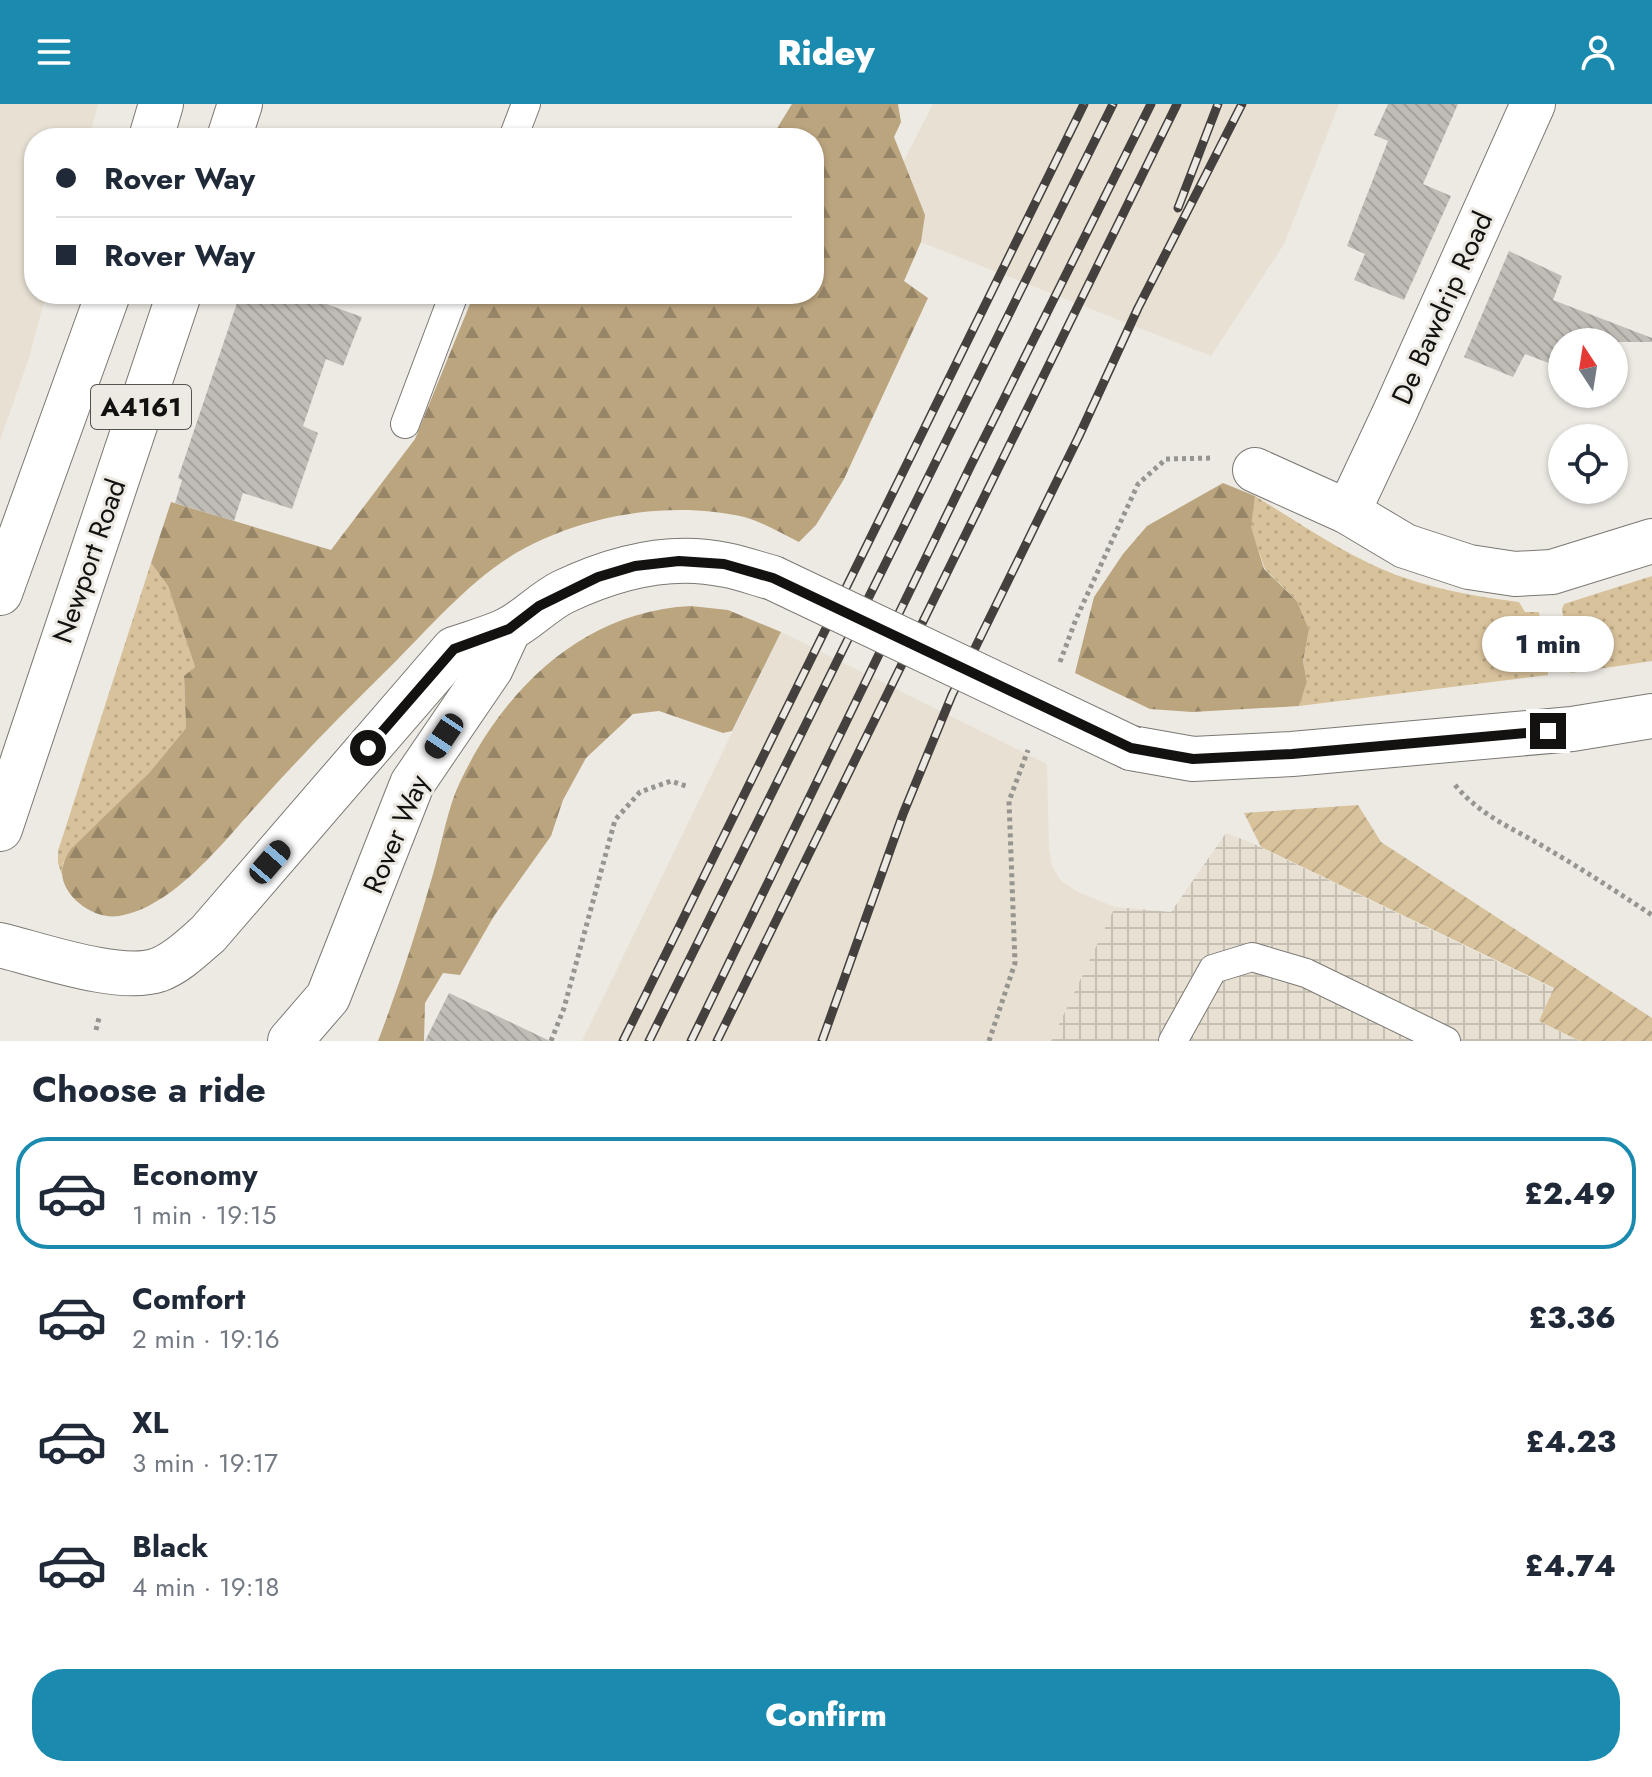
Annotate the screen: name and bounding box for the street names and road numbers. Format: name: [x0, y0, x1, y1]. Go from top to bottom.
street label: De Bawdrip Road: [1381, 205, 1503, 411]
road number: A4161: [91, 385, 191, 429]
street label: Newport Road: [42, 473, 136, 649]
street label: Rover Way: [353, 768, 440, 900]

